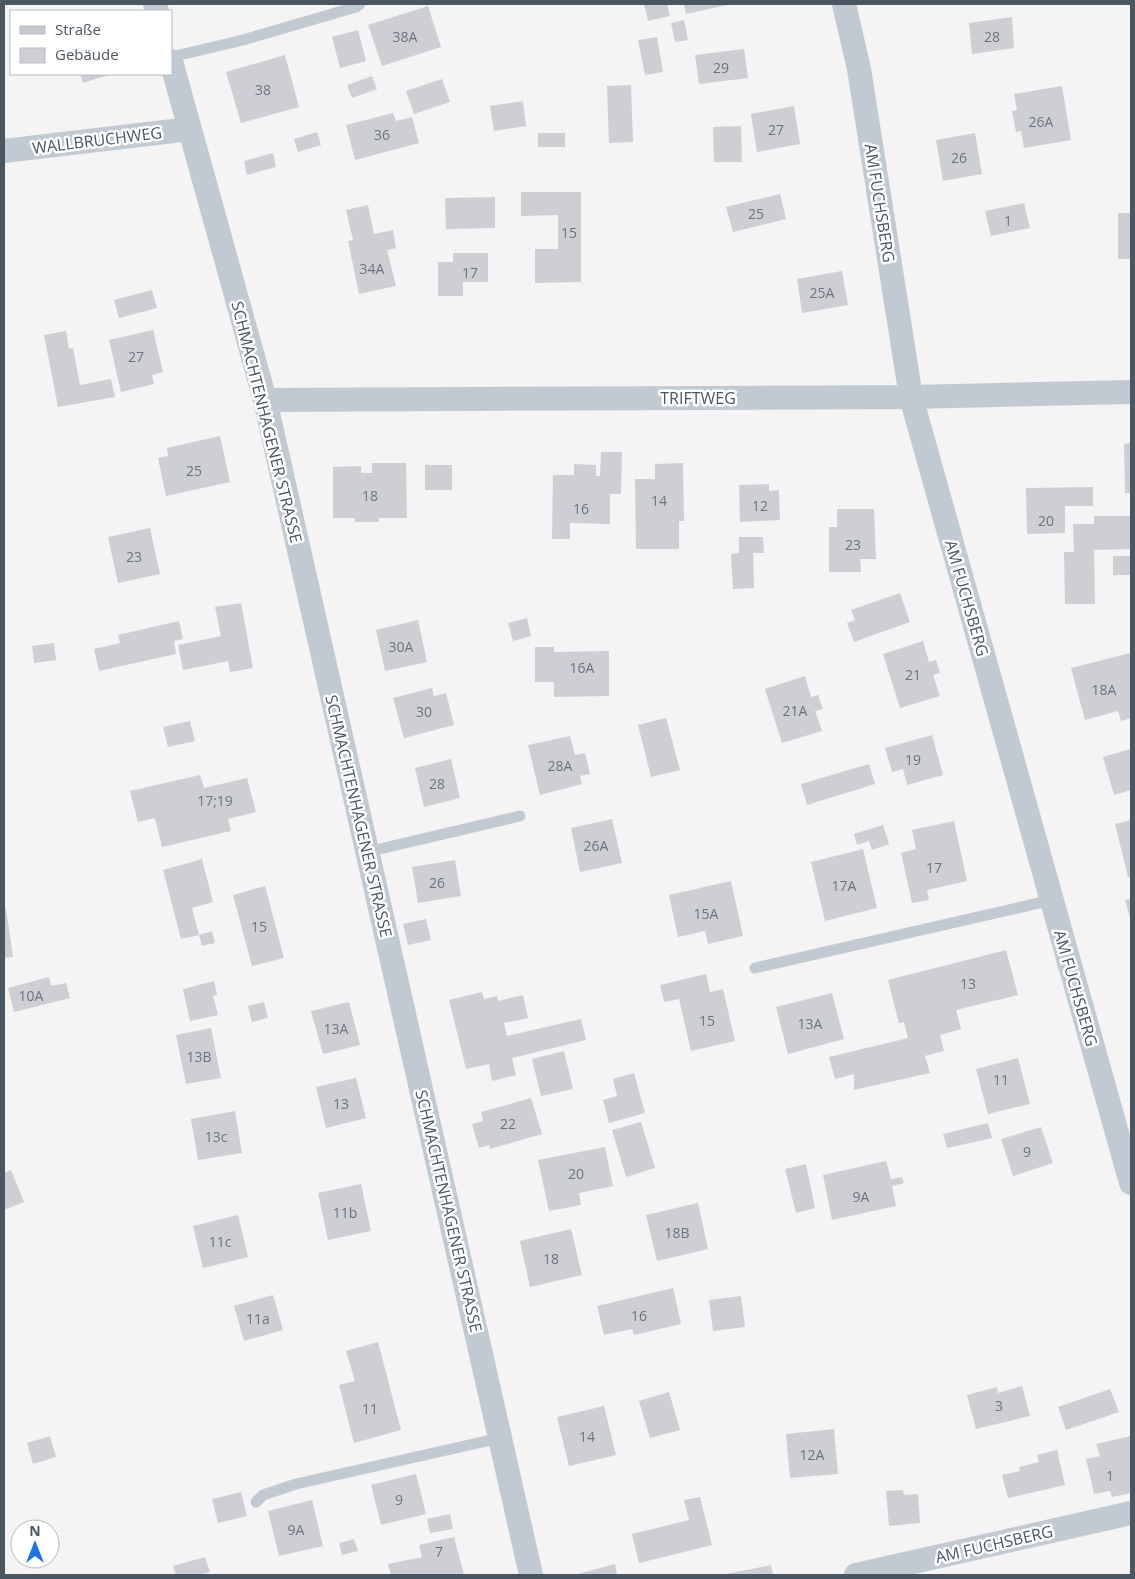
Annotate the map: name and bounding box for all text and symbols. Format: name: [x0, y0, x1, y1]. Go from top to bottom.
legend: [10, 10, 172, 75]
text: Straße: [55, 19, 101, 39]
house number: 38A: [393, 27, 418, 46]
house number: 28: [984, 27, 1000, 46]
text: Gebäude: [55, 44, 119, 64]
house number: 29: [713, 58, 729, 77]
house number: 38: [255, 80, 271, 99]
house number: 26A: [1029, 112, 1054, 131]
house number: 27: [768, 120, 784, 139]
street label: WALLBRUCHWEG: [31, 121, 163, 159]
house number: 36: [374, 125, 390, 144]
street label: AM FUCHSBERG: [860, 142, 900, 264]
house number: 26: [951, 148, 967, 167]
house number: 25: [748, 204, 764, 223]
house number: 1: [1004, 211, 1012, 230]
house number: 15: [561, 223, 577, 242]
house number: 34A: [360, 259, 385, 278]
house number: 17: [462, 263, 478, 282]
house number: 25A: [810, 283, 835, 302]
street label: SCHMACHTENHAGENER STRASSE: [226, 299, 308, 545]
house number: 27: [128, 347, 144, 366]
street label: TRIFTWEG: [660, 387, 736, 409]
house number: 25: [186, 461, 202, 480]
house number: 18: [362, 486, 378, 505]
house number: 14: [651, 491, 667, 510]
house number: 12: [752, 496, 768, 515]
house number: 16: [573, 499, 589, 518]
house number: 20: [1038, 511, 1054, 530]
house number: 23: [845, 535, 861, 554]
street label: AM FUCHSBERG: [940, 537, 994, 659]
house number: 23: [126, 547, 142, 566]
house number: 30A: [389, 637, 414, 656]
house number: 16A: [570, 658, 595, 677]
house number: 21: [905, 665, 921, 684]
house number: 18A: [1092, 680, 1117, 699]
street label: SCHMACHTENHAGENER STRASSE: [320, 693, 398, 939]
house number: 21A: [783, 701, 808, 720]
house number: 30: [416, 702, 432, 721]
house number: 19: [905, 750, 921, 769]
house number: 28A: [548, 756, 573, 775]
house number: 28: [429, 774, 445, 793]
house number: 17;19: [197, 791, 233, 810]
house number: 26A: [584, 836, 609, 855]
house number: 17: [926, 858, 942, 877]
house number: 26: [429, 873, 445, 892]
house number: 17A: [832, 876, 857, 895]
house number: 15A: [694, 904, 719, 923]
house number: 15: [251, 917, 267, 936]
street label: AM FUCHSBERG: [1049, 927, 1103, 1049]
house number: 13: [960, 974, 976, 993]
house number: 10A: [19, 986, 44, 1005]
house number: 15: [699, 1011, 715, 1030]
house number: 13A: [798, 1014, 823, 1033]
house number: 13A: [324, 1019, 349, 1038]
house number: 13B: [186, 1047, 212, 1066]
house number: 11: [993, 1070, 1009, 1089]
street label: SCHMACHTENHAGENER STRASSE: [410, 1088, 488, 1334]
house number: 13: [333, 1094, 349, 1113]
house number: 22: [500, 1114, 516, 1133]
house number: 13c: [205, 1127, 228, 1146]
house number: 9: [1023, 1142, 1031, 1161]
house number: 20: [568, 1164, 584, 1183]
house number: 9A: [853, 1187, 870, 1206]
house number: 11b: [333, 1203, 357, 1222]
house number: 18B: [664, 1223, 690, 1242]
house number: 11c: [209, 1232, 232, 1251]
house number: 18: [543, 1249, 559, 1268]
house number: 16: [631, 1306, 647, 1325]
house number: 11a: [246, 1309, 270, 1328]
house number: 3: [995, 1396, 1003, 1415]
house number: 11: [362, 1399, 378, 1418]
house number: 14: [579, 1427, 595, 1446]
house number: 12A: [800, 1445, 825, 1464]
house number: 1: [1106, 1466, 1114, 1485]
house number: 9: [395, 1490, 403, 1509]
north arrow: [10, 1519, 60, 1569]
house number: 9A: [288, 1520, 305, 1539]
street label: AM FUCHSBERG: [933, 1520, 1055, 1568]
text: N: [29, 1521, 41, 1540]
house number: 7: [435, 1542, 443, 1561]

